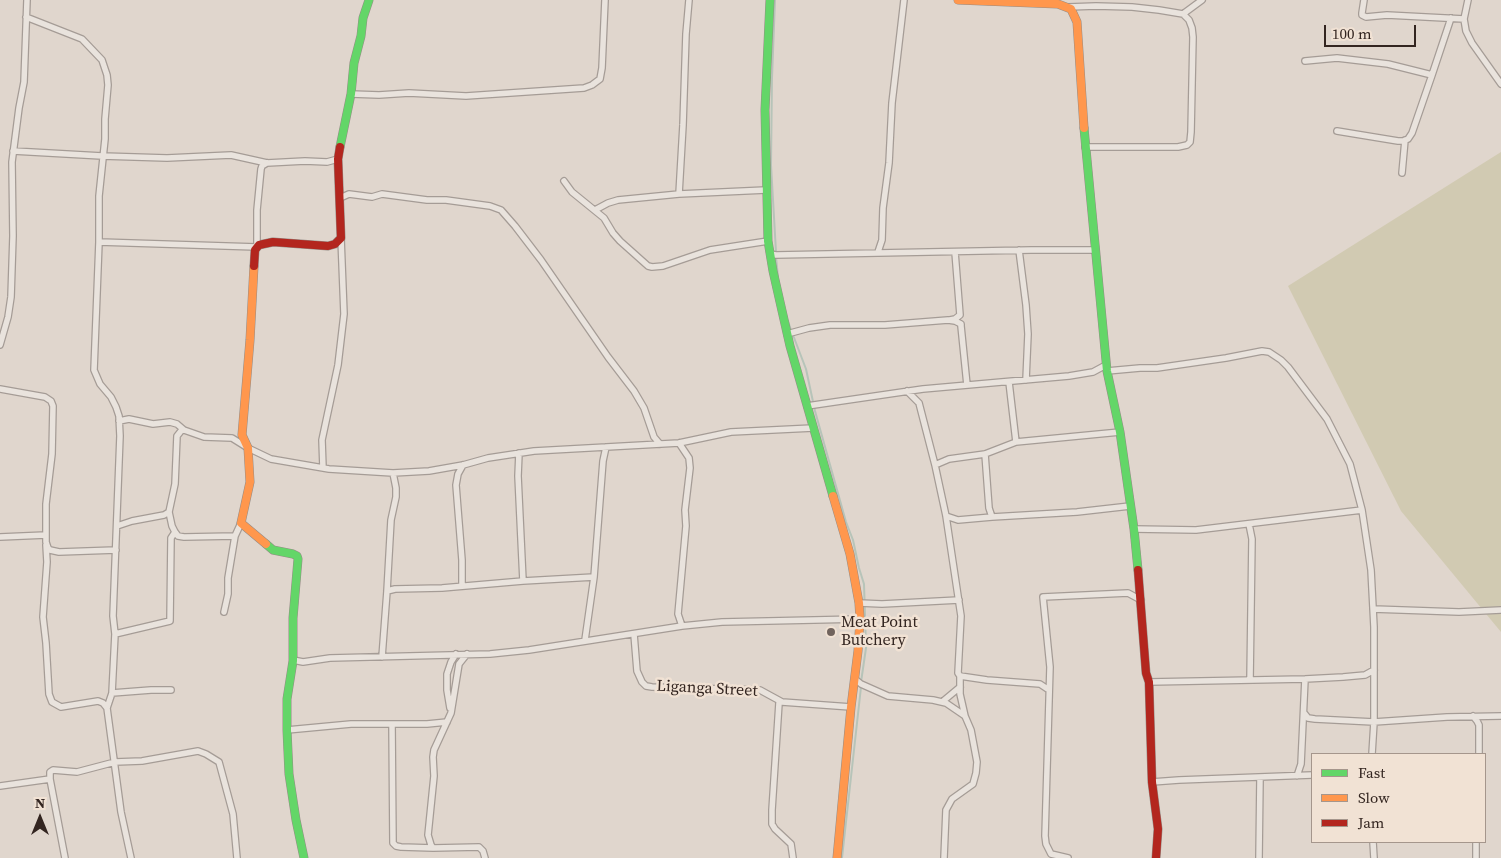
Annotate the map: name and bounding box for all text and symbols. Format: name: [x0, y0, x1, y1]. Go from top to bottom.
scale bar: [1326, 15, 1418, 47]
text: 100 m: [1332, 23, 1372, 44]
place label: Meat Point Butchery: [841, 613, 918, 651]
marker: Meat Point Butchery: [825, 626, 837, 638]
street label: Liganga Street: [656, 677, 758, 701]
legend: [1311, 753, 1486, 843]
text: Fast: [1358, 762, 1385, 783]
text: Slow: [1358, 787, 1390, 808]
north arrow: [15, 793, 65, 843]
text: N: [35, 793, 45, 813]
text: Jam: [1358, 812, 1384, 833]

